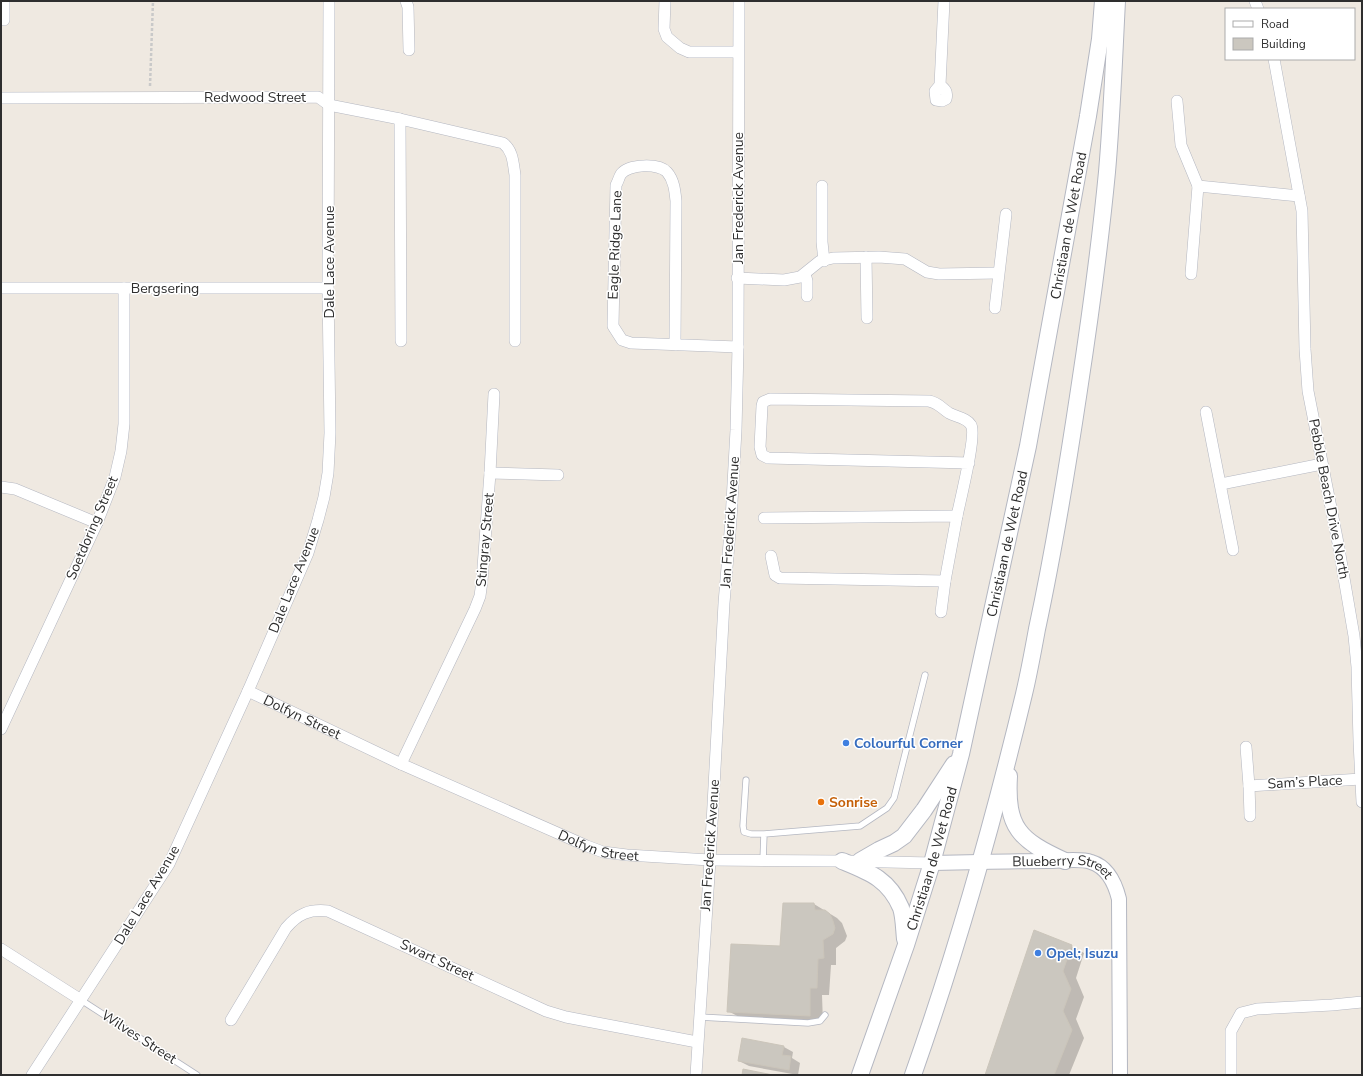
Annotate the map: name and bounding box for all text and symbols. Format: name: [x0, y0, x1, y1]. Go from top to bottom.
legend: [1225, 8, 1355, 60]
text: Road: [1261, 16, 1289, 32]
text: Building: [1261, 36, 1306, 52]
street label: Redwood Street: [204, 88, 306, 107]
street label: Jan Frederick Avenue: [729, 132, 748, 265]
street label: Christiaan de Wet Road: [1045, 150, 1091, 301]
street label: Eagle Ridge Lane: [604, 190, 626, 300]
street label: Dale Lace Avenue: [320, 206, 339, 318]
street label: Bergsering: [131, 279, 199, 298]
street label: Pebble Beach Drive North: [1304, 417, 1354, 581]
street label: Jan Frederick Avenue: [716, 455, 744, 590]
street label: Christiaan de Wet Road: [982, 469, 1032, 619]
street label: Soetdoring Street: [62, 473, 122, 583]
street label: Stingray Street: [471, 492, 499, 588]
street label: Dale Lace Avenue: [264, 524, 324, 636]
street label: Dolfyn Street: [260, 690, 344, 743]
place label: Colourful Corner: [854, 734, 963, 753]
marker: Colourful Corner: [841, 738, 851, 748]
street label: Sam’s Place: [1267, 771, 1343, 793]
street label: Jan Frederick Avenue: [696, 778, 724, 913]
street label: Christiaan de Wet Road: [902, 784, 961, 933]
place label: Sonrise: [829, 793, 878, 812]
marker: Sonrise: [816, 797, 826, 807]
street label: Dolfyn Street: [555, 825, 639, 865]
street label: Dale Lace Avenue: [110, 842, 184, 948]
street label: Blueberry Street: [1012, 850, 1118, 883]
street label: Swart Street: [397, 935, 477, 985]
place label: Opel; Isuzu: [1046, 944, 1118, 963]
marker: Opel; Isuzu: [1033, 948, 1043, 958]
street label: Wilves Street: [98, 1006, 180, 1068]

